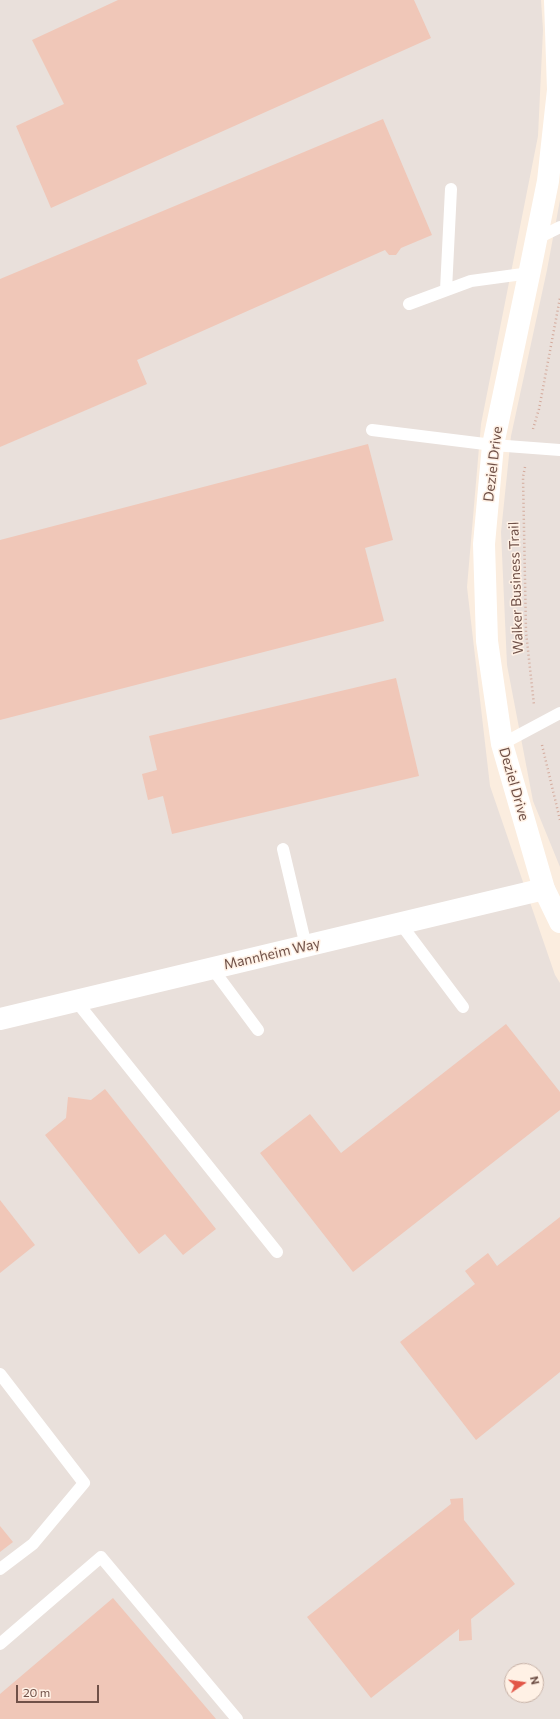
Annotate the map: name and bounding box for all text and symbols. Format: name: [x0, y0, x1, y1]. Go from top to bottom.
street label: Deziel Drive: [480, 425, 506, 503]
street label: Walker Business Trail: [505, 521, 527, 655]
street label: Deziel Drive: [495, 745, 533, 823]
street label: Mannheim Way: [222, 935, 322, 973]
north arrow: [504, 1663, 544, 1703]
text: N: [528, 1675, 542, 1686]
scale bar: [18, 1677, 101, 1703]
text: 20 m: [23, 1685, 50, 1699]

